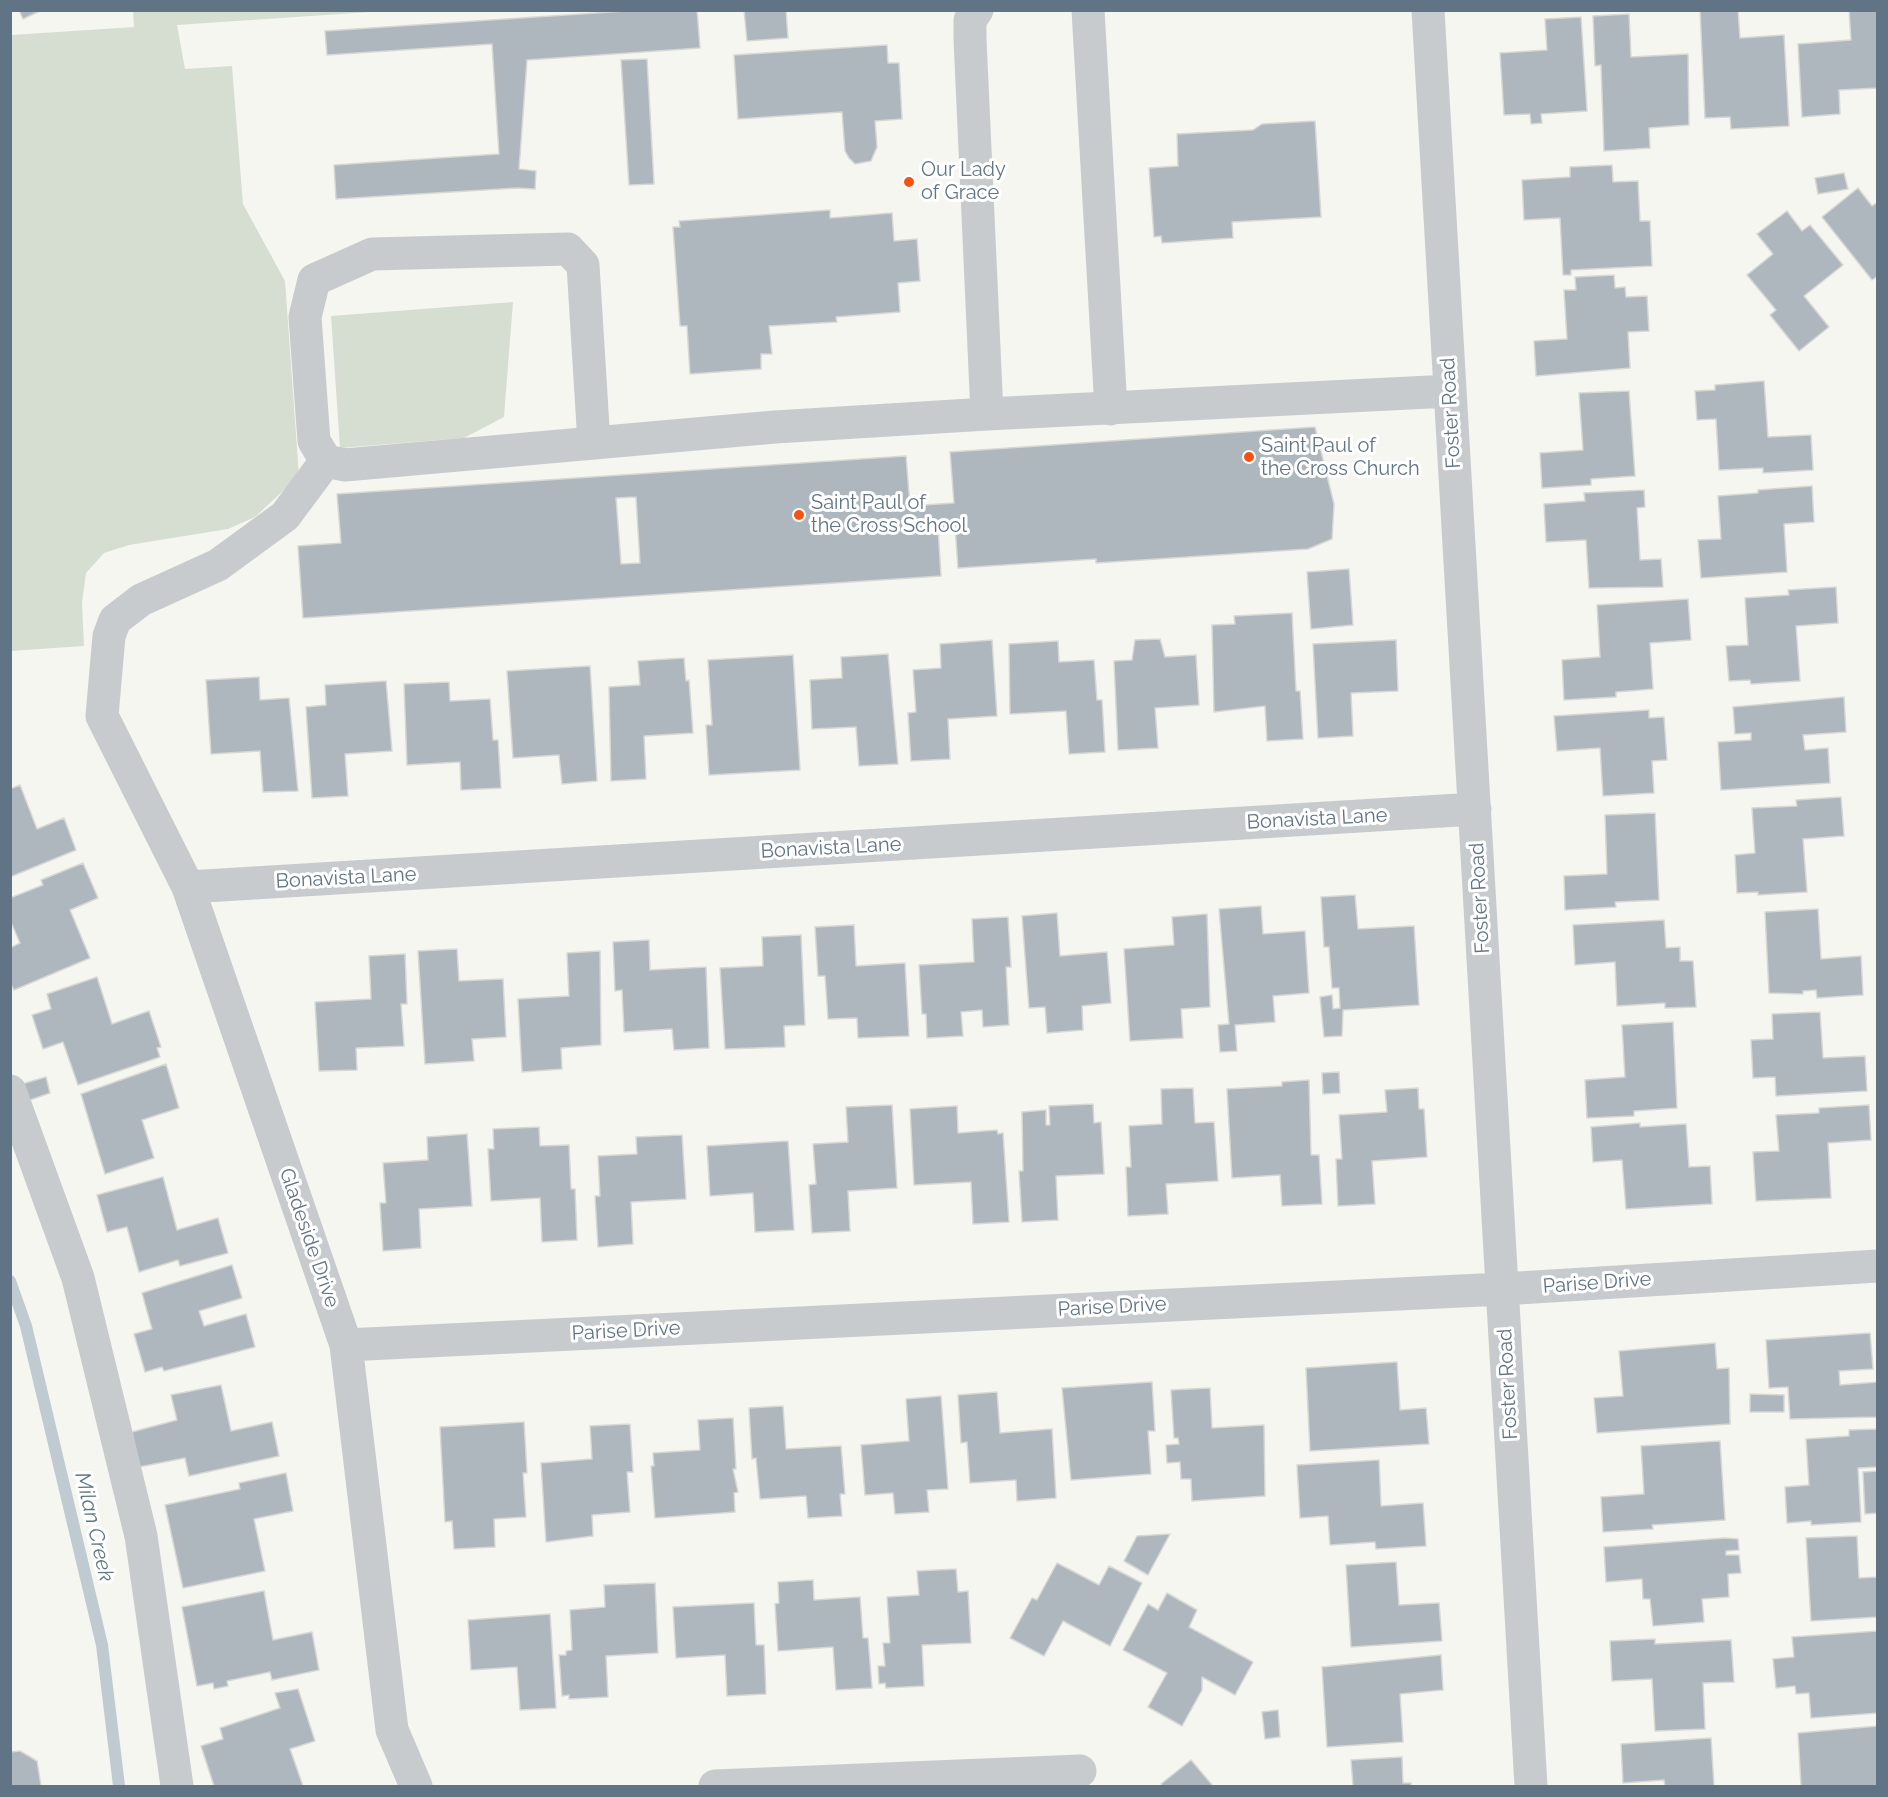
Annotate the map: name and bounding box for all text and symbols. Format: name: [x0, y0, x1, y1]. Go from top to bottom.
place label: Our Lady of Grace: [921, 158, 1006, 205]
marker: Our Lady of Grace: [902, 175, 916, 189]
street label: Foster Road: [1436, 357, 1466, 469]
place label: Saint Paul of the Cross Church: [1261, 434, 1420, 481]
marker: Saint Paul of the Cross Church: [1242, 450, 1256, 464]
place label: Saint Paul of the Cross School: [811, 491, 967, 538]
marker: Saint Paul of the Cross School: [792, 508, 806, 522]
street label: Bonavista Lane: [1246, 803, 1388, 835]
street label: Bonavista Lane: [760, 832, 902, 864]
street label: Foster Road: [1465, 842, 1495, 954]
street label: Bonavista Lane: [275, 862, 417, 894]
street label: Gladeside Drive: [274, 1165, 344, 1311]
street label: Parise Drive: [1542, 1267, 1652, 1299]
street label: Parise Drive: [1057, 1292, 1167, 1322]
street label: Parise Drive: [571, 1316, 681, 1346]
street label: Foster Road: [1493, 1328, 1523, 1440]
water label: Milan Creek: [69, 1470, 119, 1584]

